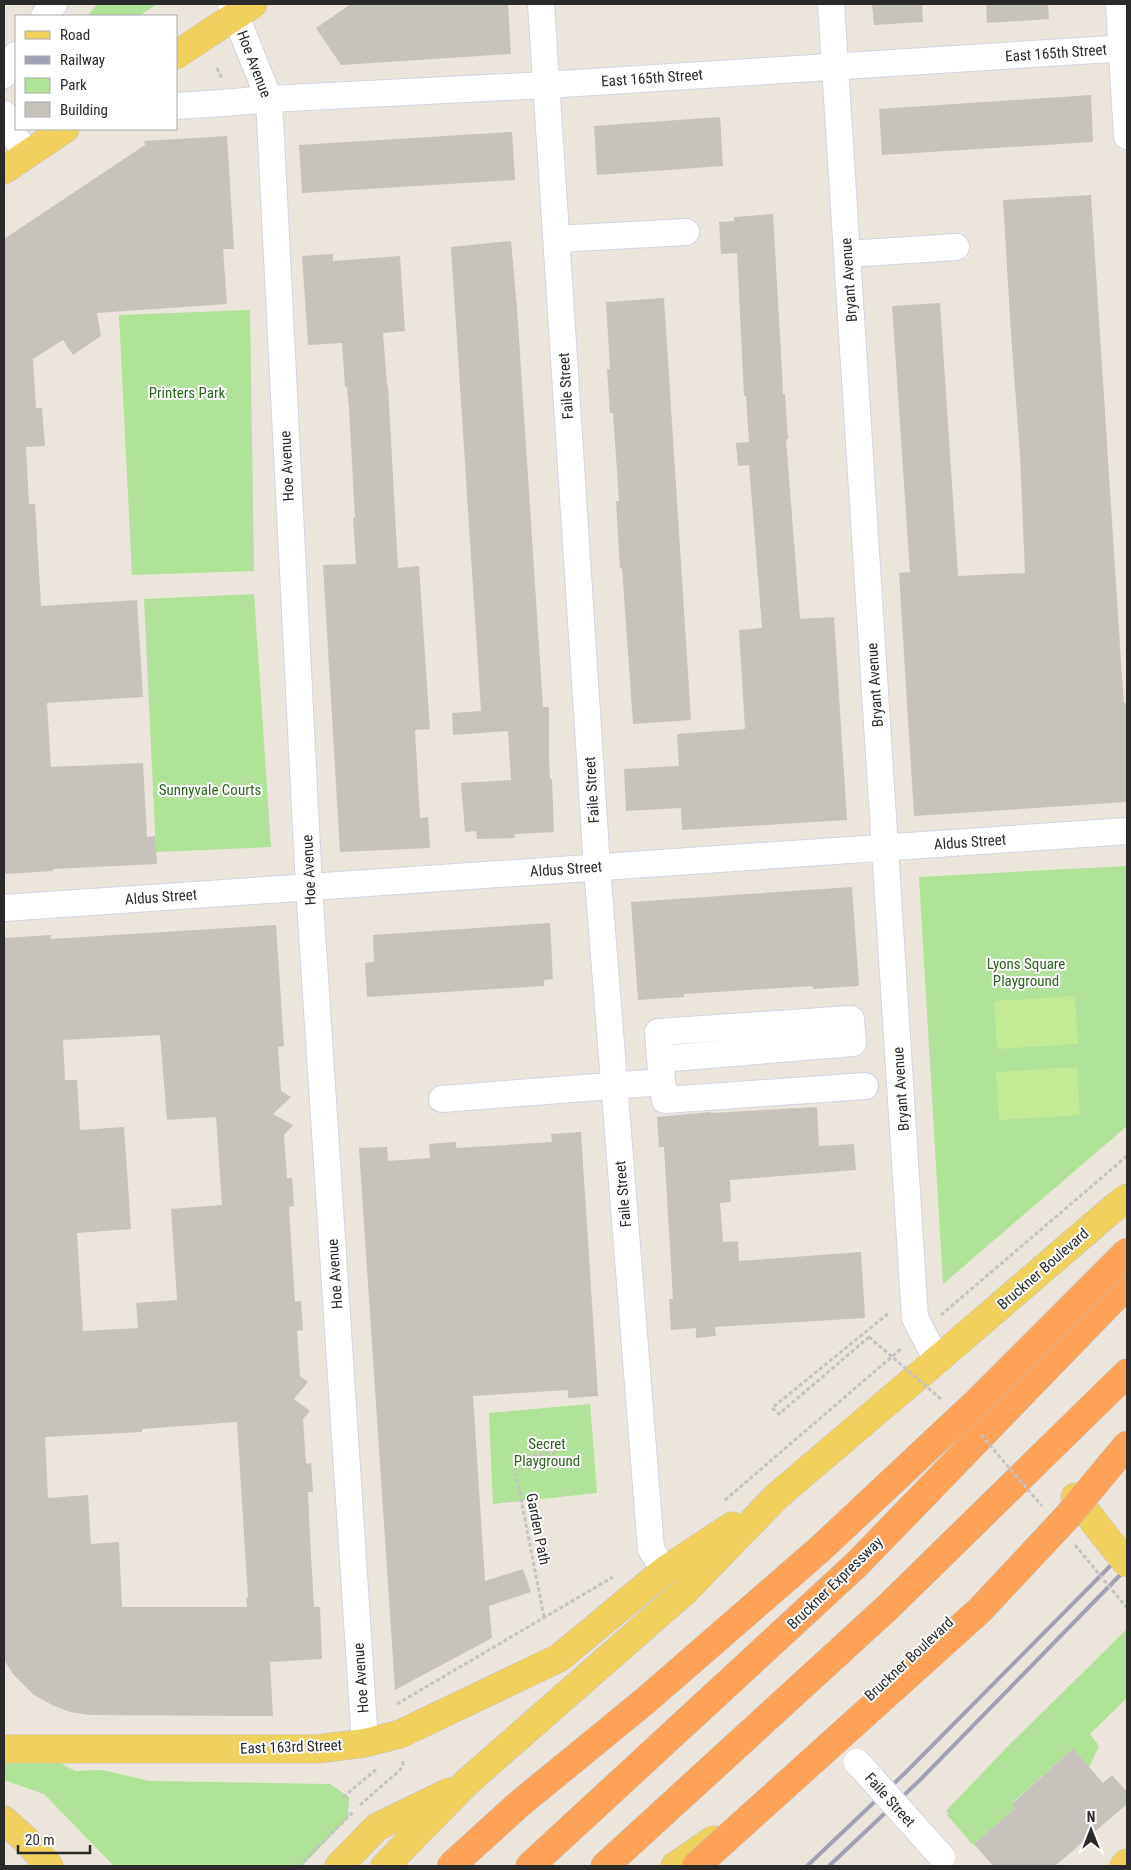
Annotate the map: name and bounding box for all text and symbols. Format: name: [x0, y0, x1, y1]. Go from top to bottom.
legend: [15, 15, 178, 130]
text: Road: [60, 26, 90, 44]
street label: Hoe Avenue: [233, 28, 275, 100]
street label: East 165th Street: [1005, 40, 1107, 66]
text: Railway: [60, 51, 105, 69]
street label: East 165th Street: [601, 65, 703, 91]
text: Park: [60, 76, 87, 94]
text: Building: [60, 101, 108, 119]
street label: Bryant Avenue: [837, 237, 861, 323]
street label: Faile Street: [555, 352, 577, 420]
park label: Printers Park: [149, 384, 226, 402]
street label: Hoe Avenue: [276, 430, 298, 502]
street label: Bryant Avenue: [863, 642, 887, 728]
street label: Faile Street: [581, 756, 603, 824]
park label: Sunnyvale Courts: [159, 781, 262, 799]
street label: Aldus Street: [933, 831, 1007, 853]
street label: Hoe Avenue: [298, 834, 320, 906]
street label: Aldus Street: [529, 858, 603, 880]
street label: Aldus Street: [124, 886, 198, 908]
park label: Lyons Square Playground: [987, 955, 1065, 990]
street label: Bryant Avenue: [889, 1046, 913, 1132]
street label: Faile Street: [611, 1160, 635, 1228]
street label: Bruckner Boulevard: [994, 1225, 1092, 1313]
street label: Hoe Avenue: [324, 1238, 346, 1310]
park label: Secret Playground: [514, 1435, 580, 1470]
street label: Garden Path: [522, 1492, 554, 1566]
street label: Bruckner Expressway: [784, 1533, 886, 1633]
street label: Bruckner Boulevard: [861, 1613, 957, 1705]
street label: Hoe Avenue: [350, 1642, 372, 1714]
street label: East 163rd Street: [240, 1736, 342, 1758]
street label: Faile Street: [861, 1769, 919, 1831]
north arrow: [1066, 1805, 1116, 1855]
text: N: [1087, 1809, 1095, 1825]
scale bar: [18, 1822, 90, 1854]
text: 20 m: [25, 1831, 55, 1849]

